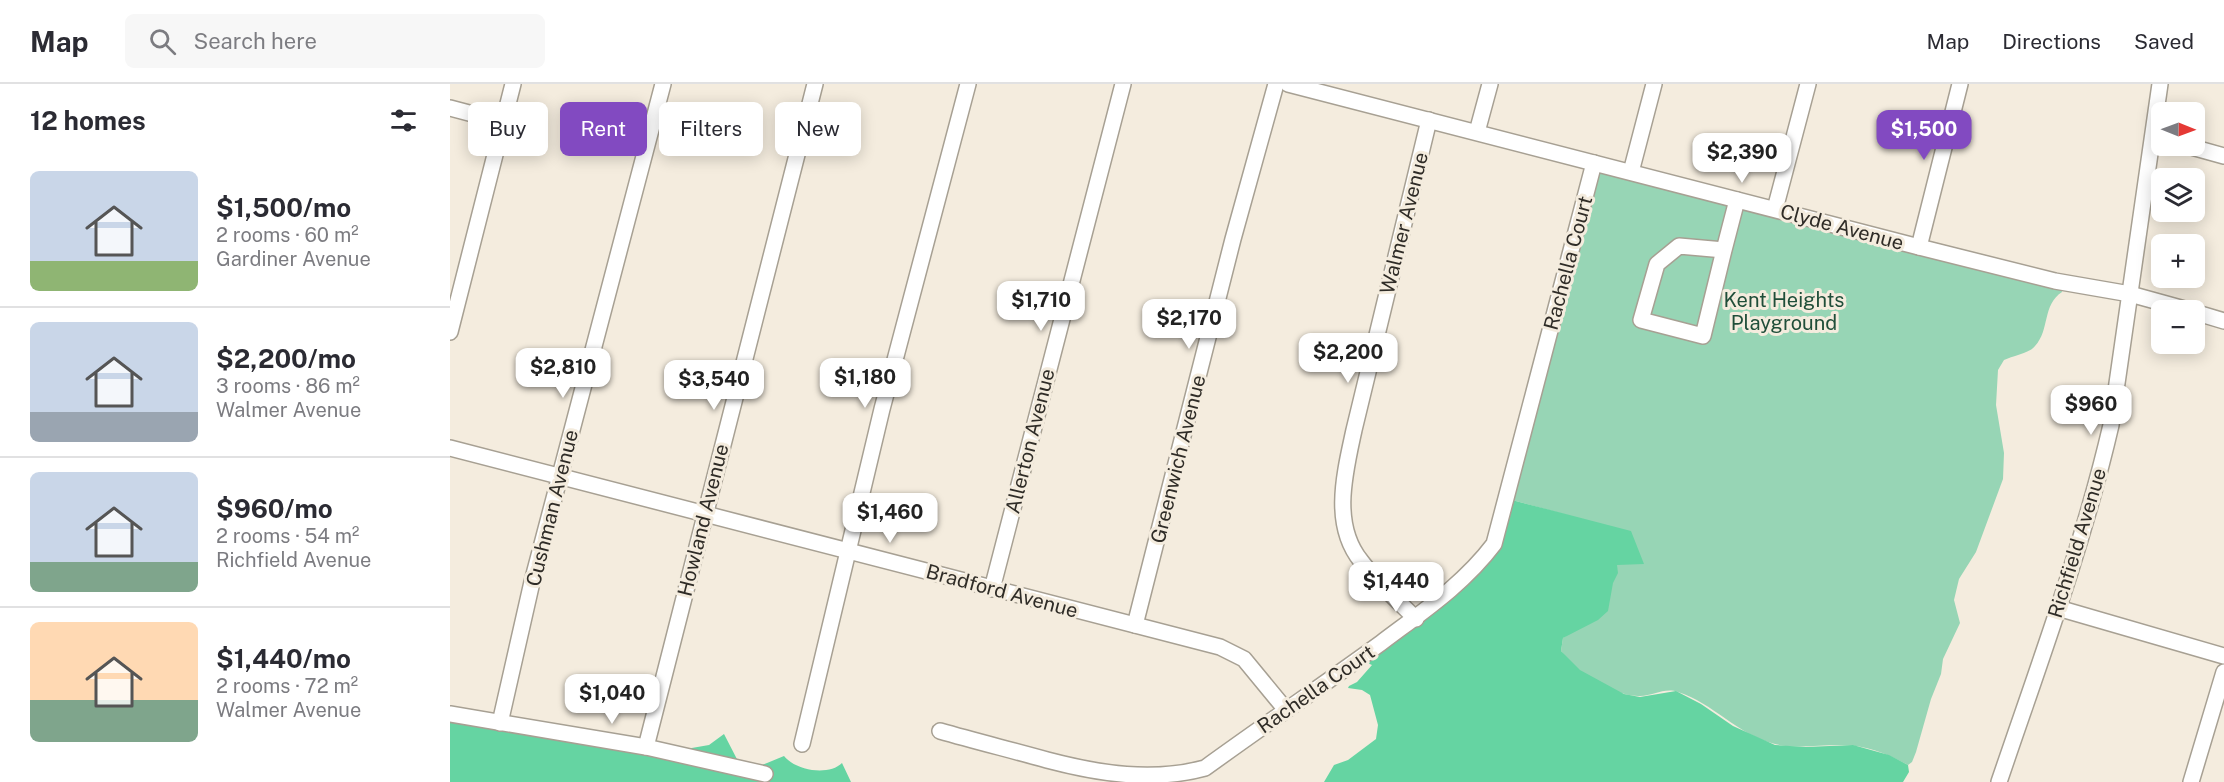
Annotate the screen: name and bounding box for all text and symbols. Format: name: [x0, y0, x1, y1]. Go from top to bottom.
search box: [125, 14, 545, 68]
text: Map: [30, 25, 89, 58]
icon: search: [146, 25, 179, 58]
text: Search here: [194, 28, 317, 54]
text: Map: [1927, 29, 1969, 54]
text: Directions: [2002, 29, 2101, 54]
text: Saved: [2134, 29, 2194, 54]
chip: Buy: [468, 102, 548, 156]
chip: Rent: [560, 102, 647, 156]
chip: Filters: [659, 102, 763, 156]
chip: New: [775, 102, 861, 156]
north arrow: [2151, 102, 2205, 156]
map controls: [2151, 102, 2205, 354]
icon: filters: [387, 104, 420, 137]
text: 12 homes: [30, 105, 146, 136]
pin: $1,500: [1875, 110, 1973, 161]
text: $1,500: [1891, 117, 1957, 141]
pin: $2,390: [1693, 133, 1791, 184]
text: $2,390: [1706, 140, 1778, 164]
street label: Walmer Avenue: [1375, 150, 1433, 296]
button: layers: [2151, 168, 2205, 222]
text: $1,500/mo: [216, 192, 351, 223]
street label: Rachella Court: [1539, 193, 1597, 333]
icon: home: [78, 195, 150, 267]
street label: Clyde Avenue: [1778, 199, 1906, 255]
text: 2 rooms · 60 m²: [216, 223, 359, 247]
button: +: [2151, 234, 2205, 288]
text: Gardiner Avenue: [216, 247, 371, 271]
pin: $1,710: [992, 281, 1090, 332]
text: $1,710: [1011, 288, 1071, 312]
park label: Kent Heights Playground: [1724, 288, 1845, 335]
pin: $2,170: [1140, 299, 1238, 350]
button: −: [2151, 300, 2205, 354]
text: $2,170: [1156, 306, 1222, 330]
pin: $2,200: [1299, 333, 1397, 384]
text: $2,200: [1313, 340, 1383, 364]
text: $2,200/mo: [216, 343, 356, 374]
icon: home: [78, 346, 150, 418]
pin: $2,810: [514, 348, 612, 399]
text: $2,810: [530, 355, 596, 379]
pin: $1,180: [816, 358, 914, 409]
pin: $3,540: [665, 360, 763, 411]
text: $1,180: [834, 365, 896, 389]
street label: Allerton Avenue: [1000, 366, 1060, 516]
text: $3,540: [678, 367, 750, 391]
street label: Greenwich Avenue: [1145, 372, 1211, 546]
text: 3 rooms · 86 m²: [216, 374, 360, 398]
pin: $960: [2055, 385, 2127, 436]
text: $960: [2065, 392, 2117, 416]
text: Walmer Avenue: [216, 398, 361, 422]
street label: Cushman Avenue: [521, 427, 583, 589]
street label: Howland Avenue: [672, 441, 734, 599]
street label: Richfield Avenue: [2043, 465, 2111, 621]
text: $960/mo: [216, 493, 333, 524]
pin: $1,460: [841, 493, 939, 544]
icon: home: [78, 496, 150, 568]
text: $1,460: [857, 500, 923, 524]
text: 2 rooms · 54 m²: [216, 524, 359, 548]
text: Richfield Avenue: [216, 548, 371, 572]
street label: Bradford Avenue: [923, 559, 1081, 623]
pin: $1,440: [1347, 562, 1445, 613]
text: $1,440: [1363, 569, 1429, 593]
street label: Rachella Court: [1253, 640, 1379, 738]
text: $1,440/mo: [216, 643, 351, 674]
icon: home: [78, 646, 150, 718]
text: 2 rooms · 72 m²: [216, 674, 358, 698]
pin: $1,040: [563, 674, 661, 725]
text: $1,040: [579, 681, 645, 705]
text: Walmer Avenue: [216, 698, 361, 722]

